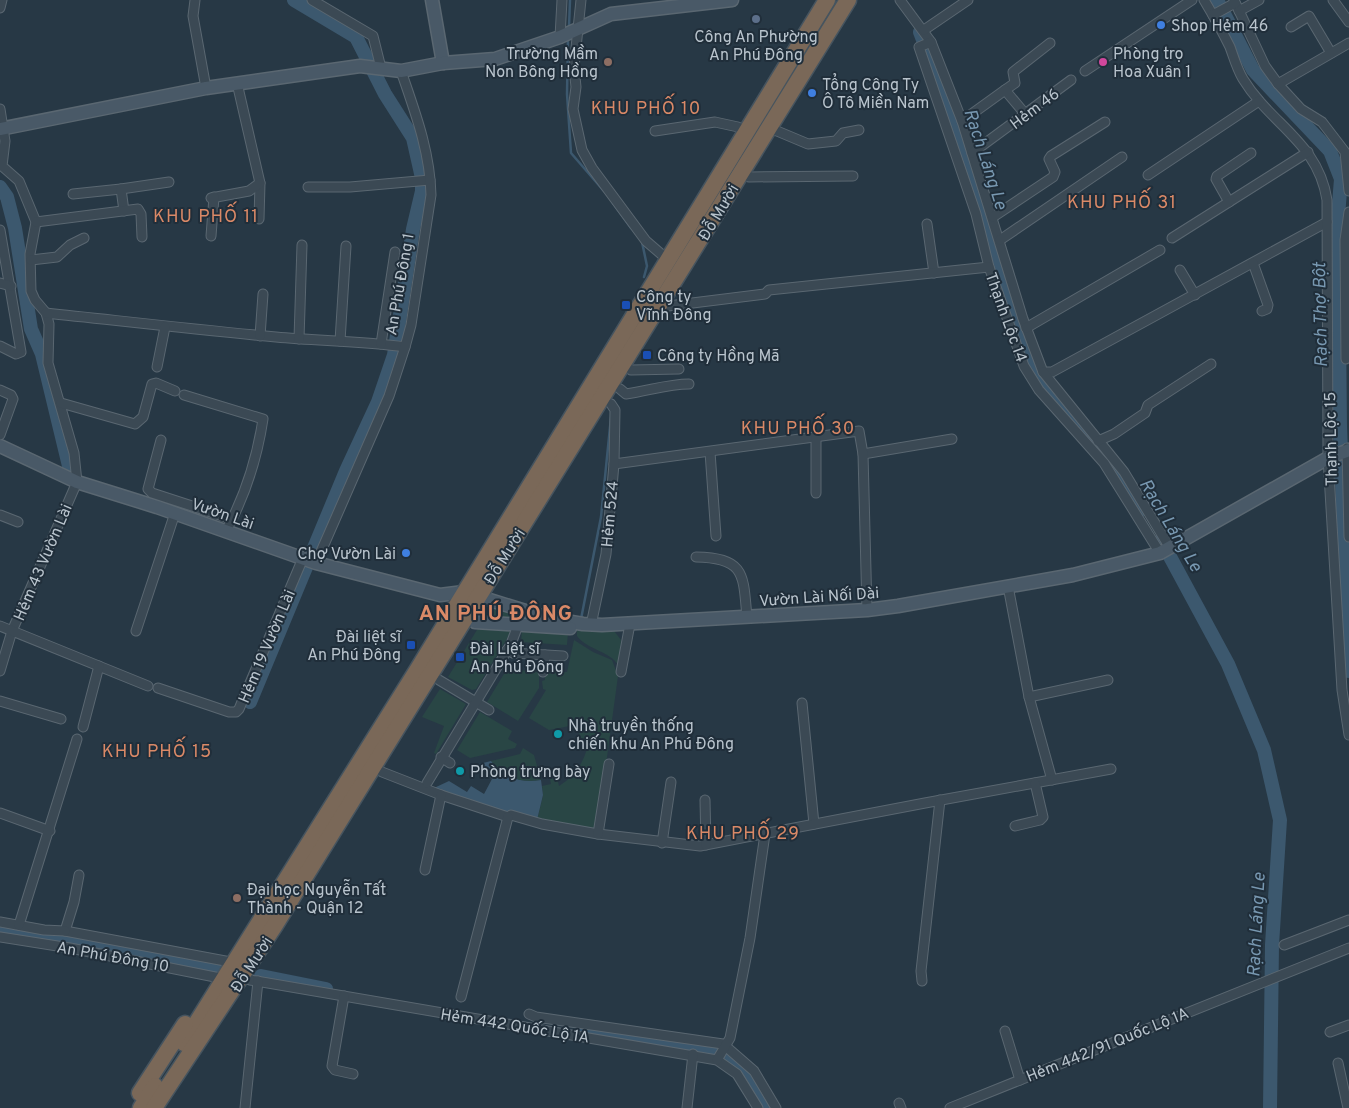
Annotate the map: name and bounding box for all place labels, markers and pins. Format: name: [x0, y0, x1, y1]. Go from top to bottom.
marker: Công An Phường An Phú Đông: [750, 13, 762, 25]
place label: Shop Hẻm 46: [1171, 17, 1268, 37]
marker: Shop Hẻm 46: [1155, 19, 1167, 31]
place label: Công An Phường An Phú Đông: [694, 28, 818, 66]
place label: Trường Mầm Non Bông Hồng: [485, 44, 598, 83]
place label: Phòng trọ Hoa Xuân 1: [1113, 45, 1191, 83]
marker: Trường Mầm Non Bông Hồng: [602, 56, 614, 68]
marker: Phòng trọ Hoa Xuân 1: [1097, 56, 1109, 68]
place label: Tổng Công Ty Ô Tô Miền Nam: [822, 73, 929, 114]
marker: Tổng Công Ty Ô Tô Miền Nam: [806, 87, 818, 99]
place label: Công ty Vĩnh Đông: [636, 288, 711, 326]
marker: Công ty Vĩnh Đông: [620, 299, 632, 311]
place label: Công ty Hồng Mã: [657, 346, 779, 367]
marker: Công ty Hồng Mã: [641, 349, 653, 361]
place label: Chợ Vườn Lài: [297, 545, 396, 565]
marker: Chợ Vườn Lài: [400, 547, 412, 559]
place label: Đài liệt sĩ An Phú Đông: [307, 628, 402, 666]
marker: Đài liệt sĩ An Phú Đông: [405, 639, 417, 651]
place label: Đài Liệt sĩ An Phú Đông: [470, 640, 564, 678]
marker: Đài Liệt sĩ An Phú Đông: [454, 651, 466, 663]
place label: Nhà truyền thống chiến khu An Phú Đông: [568, 716, 734, 755]
marker: Nhà truyền thống chiến khu An Phú Đông: [552, 728, 564, 740]
place label: Phòng trưng bày: [470, 763, 591, 783]
marker: Phòng trưng bày: [454, 765, 466, 777]
place label: Đại học Nguyễn Tất Thành - Quận 12: [247, 879, 386, 919]
marker: Đại học Nguyễn Tất Thành - Quận 12: [231, 892, 243, 904]

